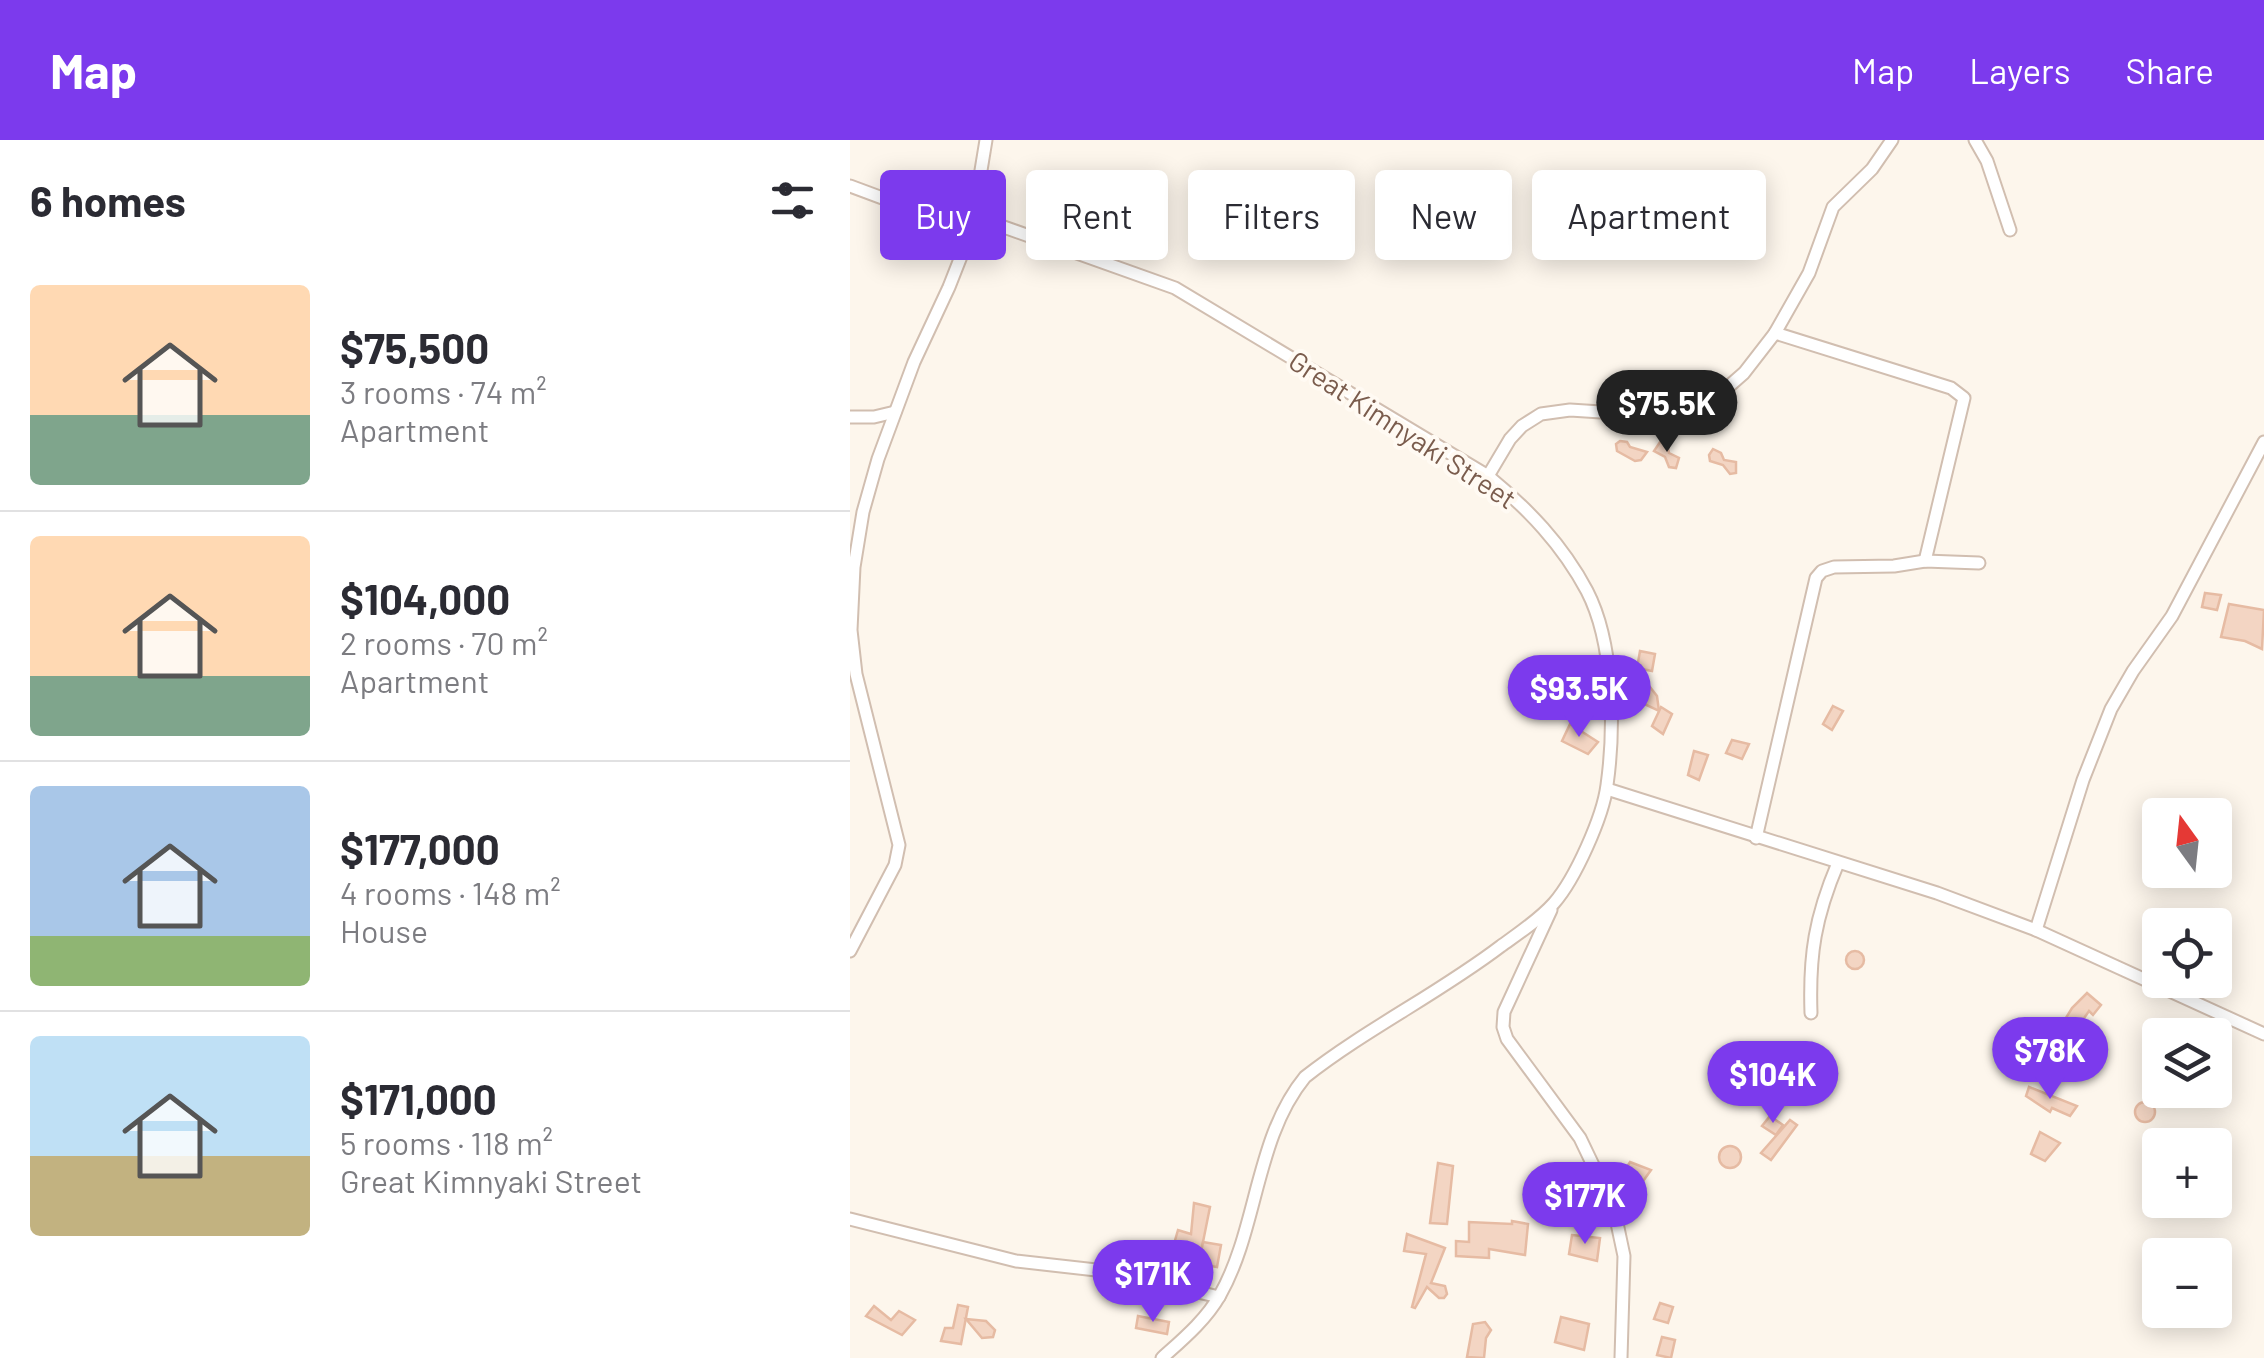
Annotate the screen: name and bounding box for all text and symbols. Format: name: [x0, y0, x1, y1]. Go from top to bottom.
text: Map: [50, 41, 137, 99]
text: Map: [1852, 49, 1914, 91]
text: Layers: [1969, 49, 2071, 91]
text: Share: [2126, 49, 2214, 91]
chip: Buy: [880, 170, 1006, 260]
chip: Rent: [1026, 170, 1168, 260]
chip: Filters: [1188, 170, 1355, 260]
chip: New: [1375, 170, 1512, 260]
chip: Apartment: [1532, 170, 1766, 260]
icon: filters: [765, 173, 820, 228]
text: 6 homes: [30, 175, 186, 225]
text: $75,500: [340, 322, 489, 372]
icon: home: [110, 325, 230, 445]
street label: Great Kimnyaki Street: [1283, 343, 1523, 515]
pin: $75.5K: [1586, 370, 1748, 455]
text: 3 rooms · 74 m²: [340, 372, 547, 410]
text: $75.5K: [1618, 383, 1716, 421]
text: Apartment: [340, 410, 489, 448]
text: $104,000: [340, 573, 510, 623]
icon: home: [110, 576, 230, 696]
text: 2 rooms · 70 m²: [340, 623, 548, 661]
pin: $93.5K: [1498, 655, 1660, 740]
text: Apartment: [340, 661, 489, 699]
text: $93.5K: [1530, 668, 1628, 706]
north arrow: [2142, 798, 2232, 888]
map controls: [2142, 798, 2232, 1328]
text: $177,000: [340, 823, 500, 873]
icon: home: [110, 826, 230, 946]
text: 4 rooms · 148 m²: [340, 873, 561, 911]
button: locate: [2142, 908, 2232, 998]
text: House: [340, 911, 428, 949]
pin: $78K: [1991, 1017, 2109, 1102]
button: layers: [2142, 1018, 2232, 1108]
text: $78K: [2014, 1030, 2086, 1068]
pin: $104K: [1703, 1041, 1843, 1126]
text: $104K: [1729, 1054, 1817, 1092]
text: $171,000: [340, 1073, 497, 1123]
icon: home: [110, 1076, 230, 1196]
text: 5 rooms · 118 m²: [340, 1123, 553, 1161]
button: +: [2142, 1128, 2232, 1218]
text: Great Kimnyaki Street: [340, 1161, 642, 1199]
pin: $177K: [1515, 1162, 1655, 1247]
text: $177K: [1544, 1175, 1626, 1213]
button: −: [2142, 1238, 2232, 1328]
pin: $171K: [1083, 1240, 1223, 1325]
text: $171K: [1114, 1253, 1192, 1291]

